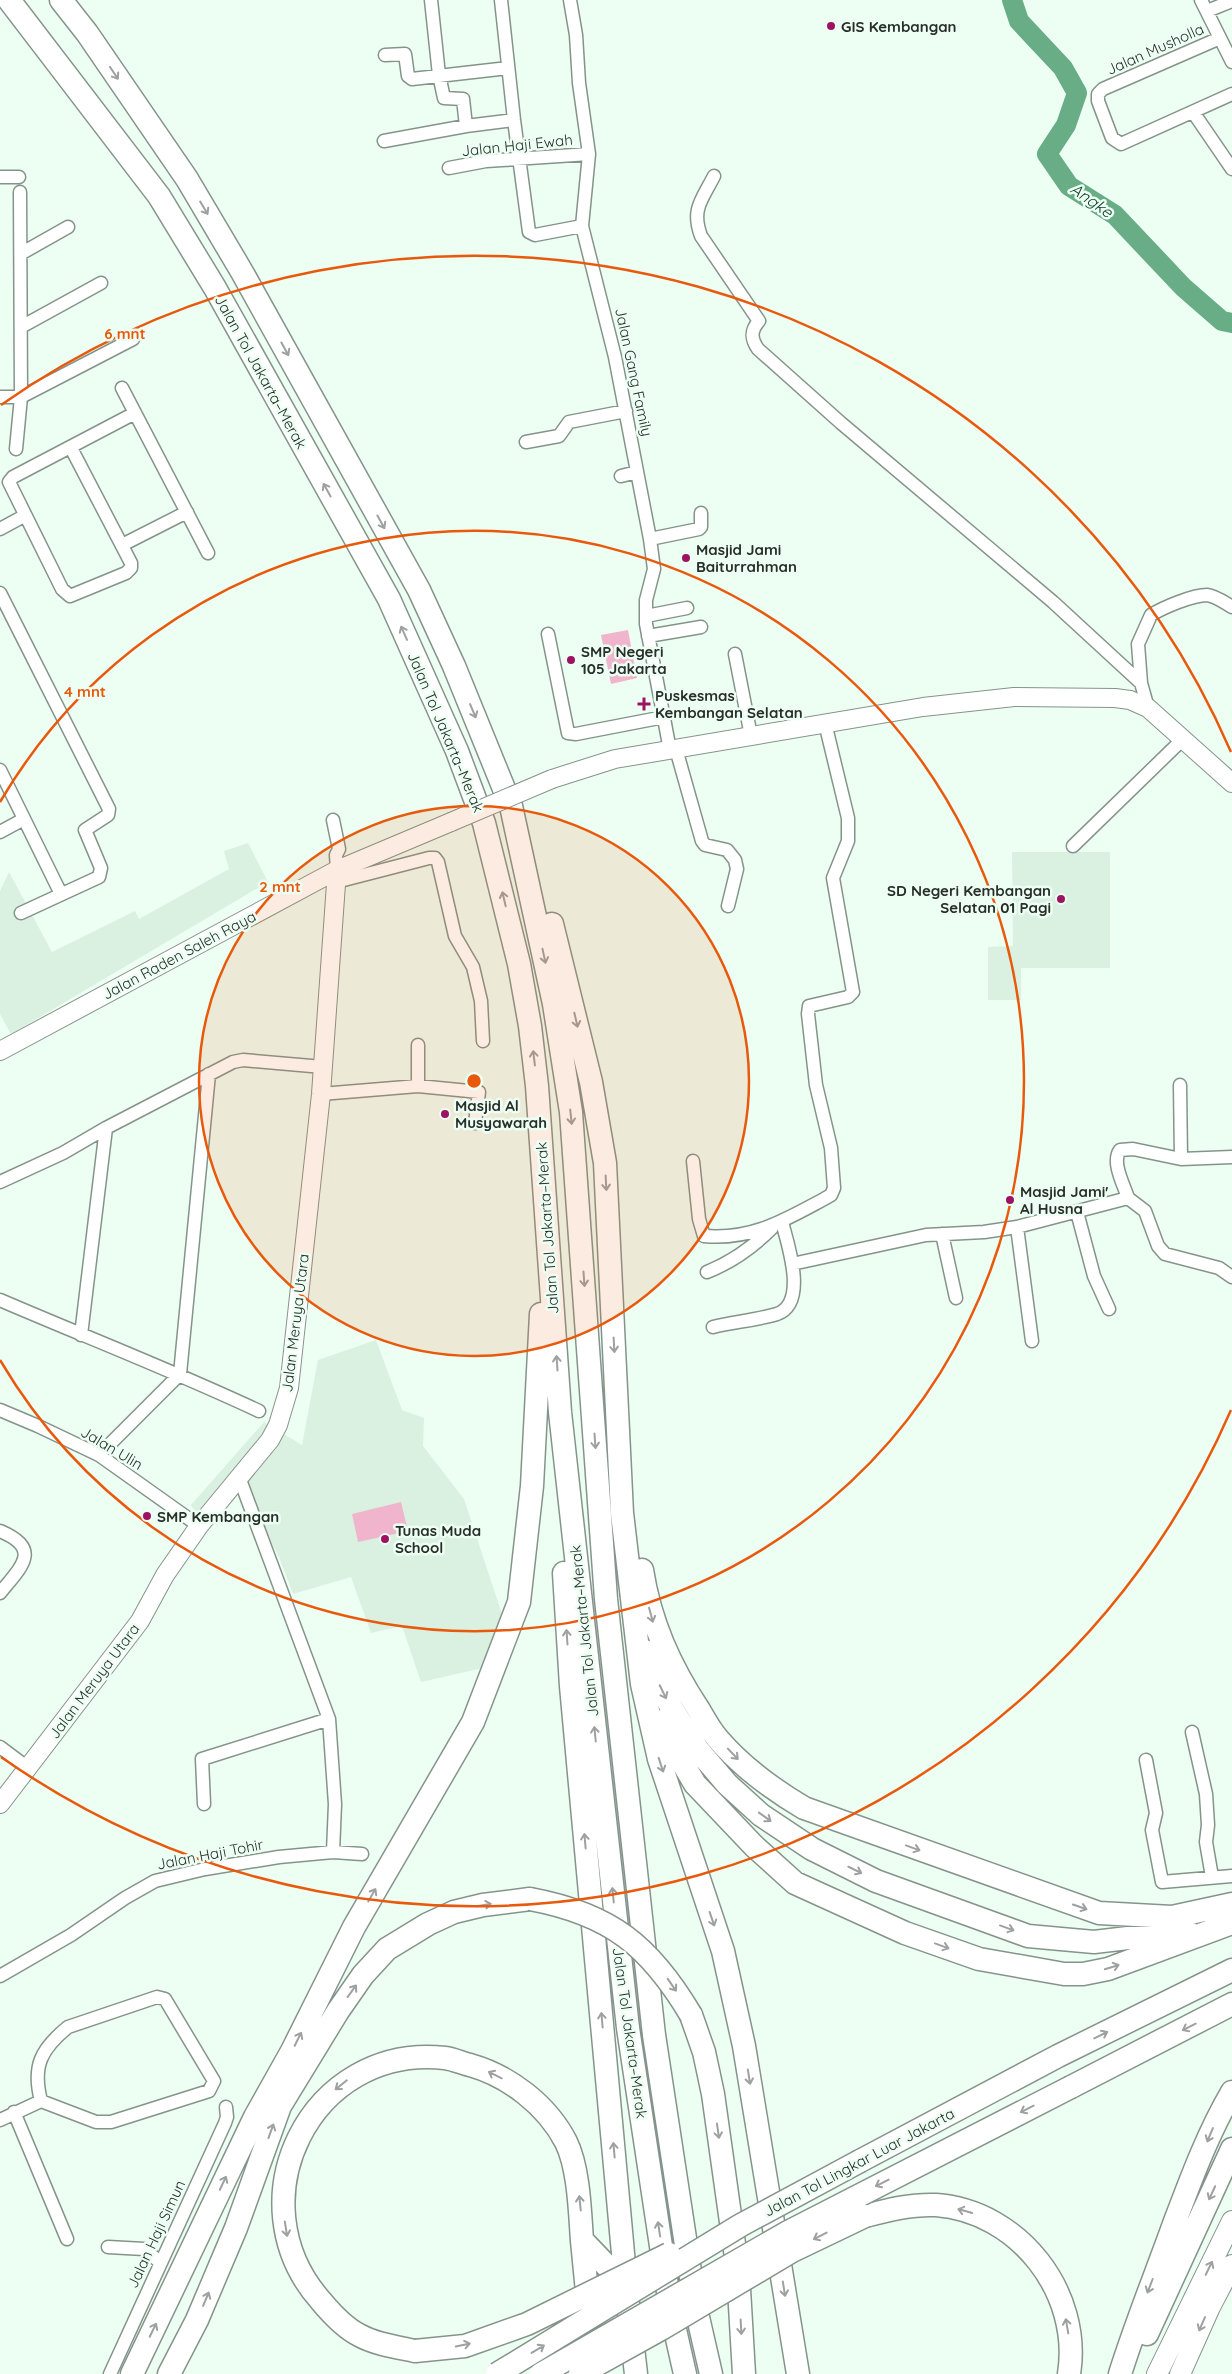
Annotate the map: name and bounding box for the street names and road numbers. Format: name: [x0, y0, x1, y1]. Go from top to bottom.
street label: Jalan Musholla: [1103, 19, 1207, 79]
street label: Jalan Haji Ewah: [460, 130, 574, 160]
street label: Jalan Tol Jakarta–Merak: [211, 292, 311, 452]
street label: Jalan Gang Family: [611, 306, 657, 438]
street label: Jalan Tol Jakarta–Merak: [404, 649, 488, 815]
street label: Jalan Raden Saleh Raya: [99, 906, 259, 1004]
street label: Jalan Tol Jakarta–Merak: [531, 1141, 563, 1315]
street label: Jalan Meruya Utara: [277, 1253, 313, 1393]
street label: Jalan Ulin: [78, 1422, 146, 1474]
street label: Jalan Tol Jakarta–Merak: [566, 1544, 602, 1718]
street label: Jalan Meruya Utara: [44, 1620, 144, 1742]
street label: Jalan Haji Tohir: [155, 1834, 265, 1874]
street label: Jalan Tol Jakarta–Merak: [609, 1946, 651, 2120]
street label: Jalan Tol Lingkar Luar Jakarta: [760, 2104, 958, 2220]
street label: Jalan Haji Simun: [123, 2177, 189, 2291]

